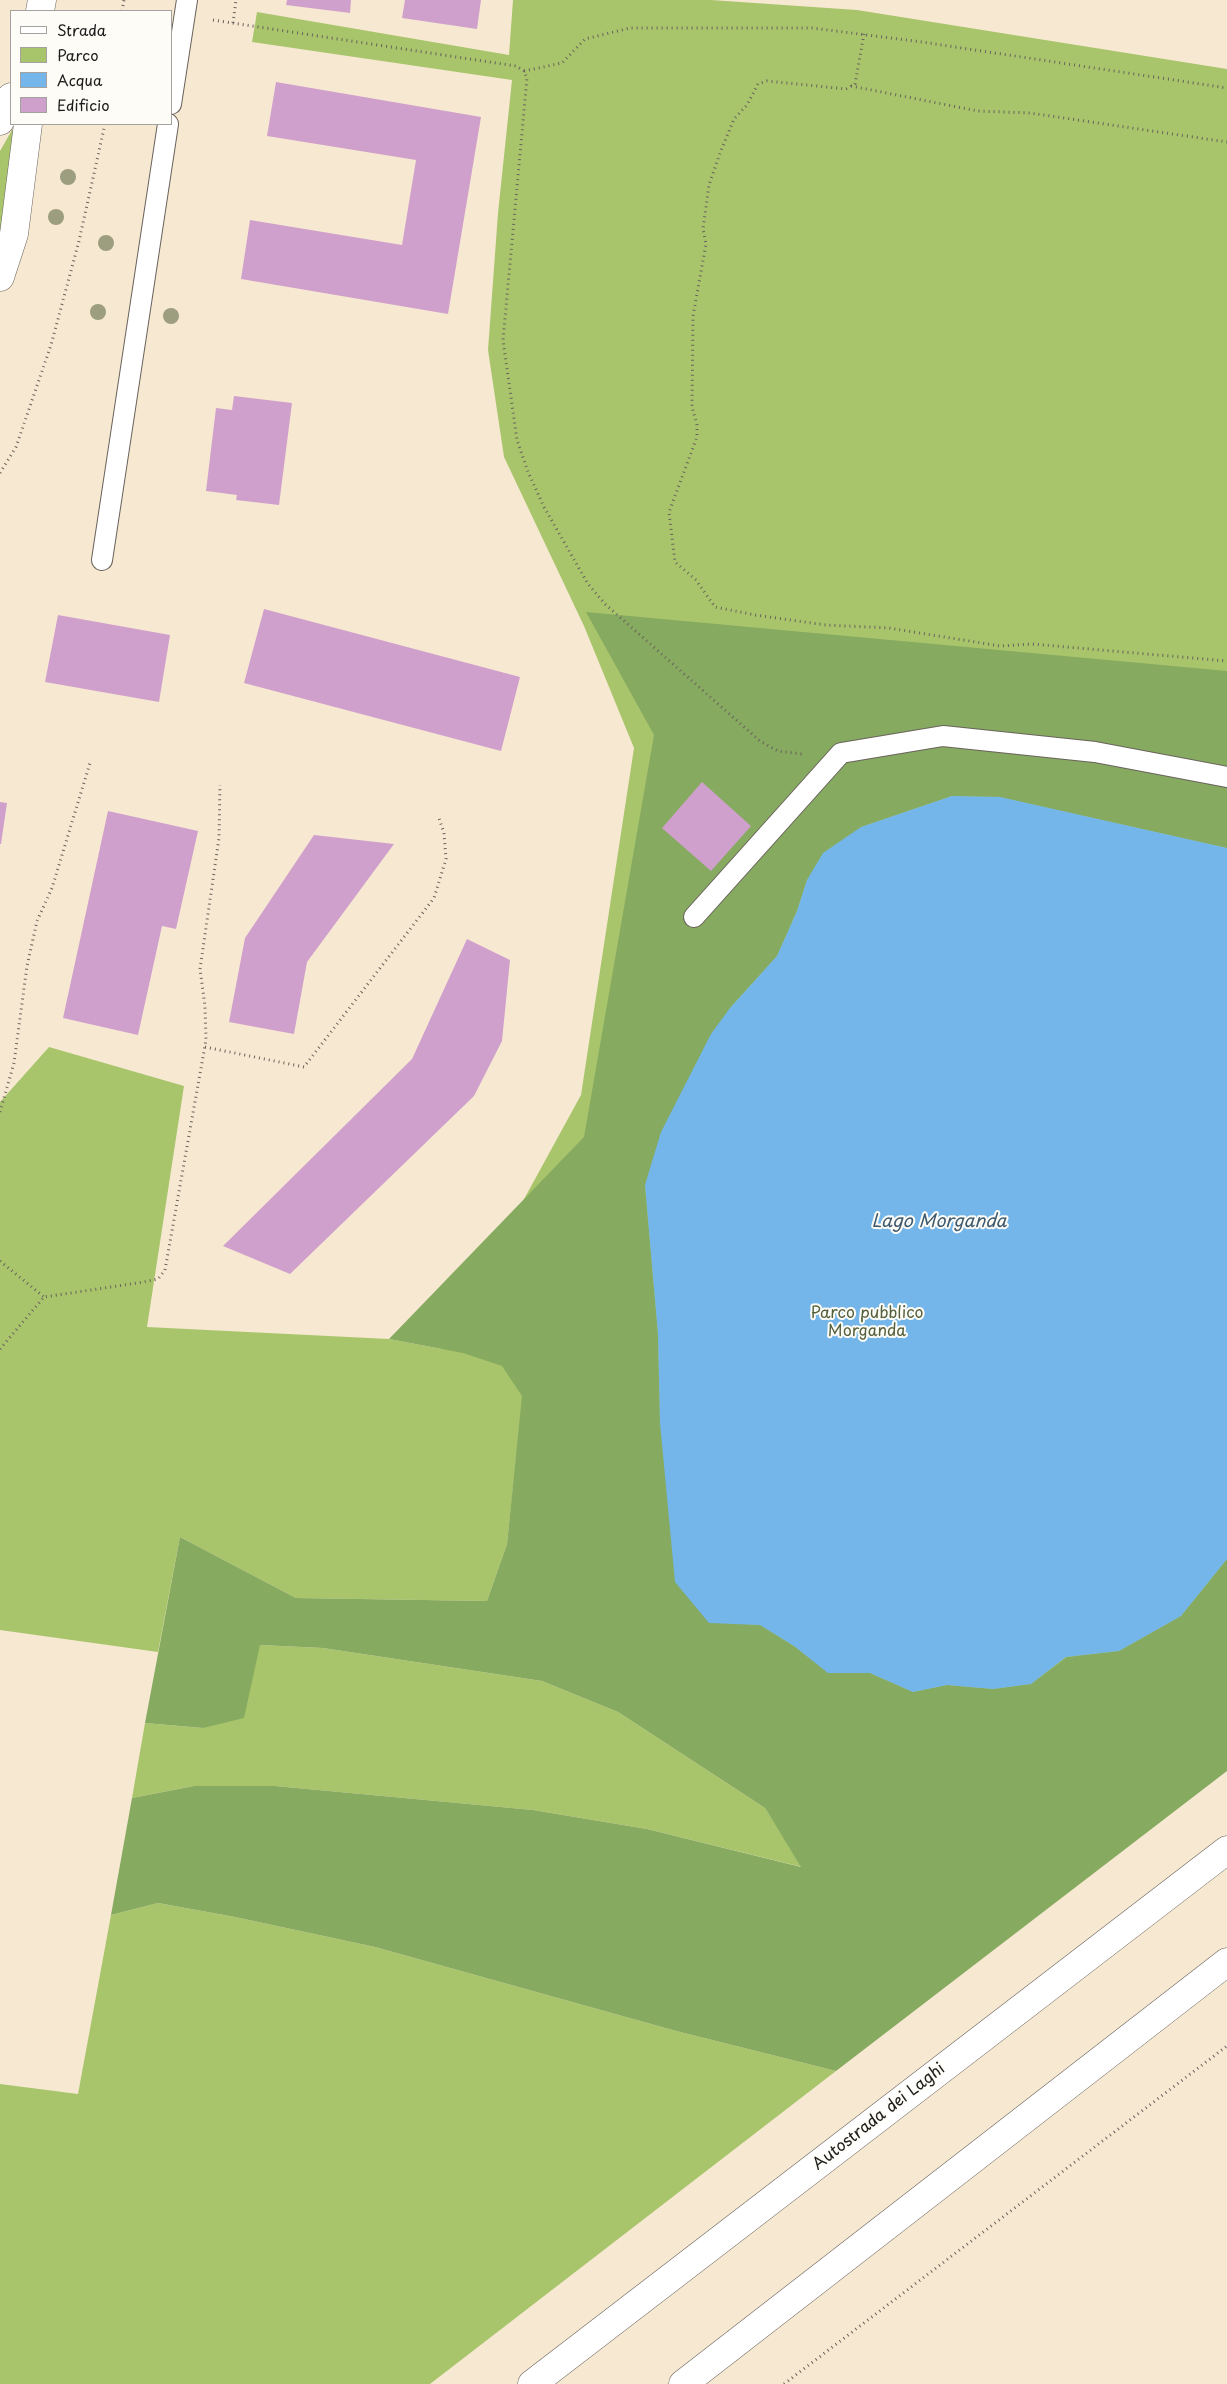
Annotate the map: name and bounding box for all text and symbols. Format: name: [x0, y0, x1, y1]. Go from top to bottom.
legend: [10, 10, 172, 125]
text: Strada: [57, 18, 106, 41]
text: Parco: [57, 43, 99, 66]
text: Acqua: [57, 68, 102, 91]
text: Edificio: [57, 93, 110, 116]
water label: Lago Morganda: [871, 1211, 1007, 1233]
park label: Parco pubblico Morganda: [811, 1304, 923, 1342]
street label: Autostrada dei Laghi: [809, 2059, 949, 2175]

